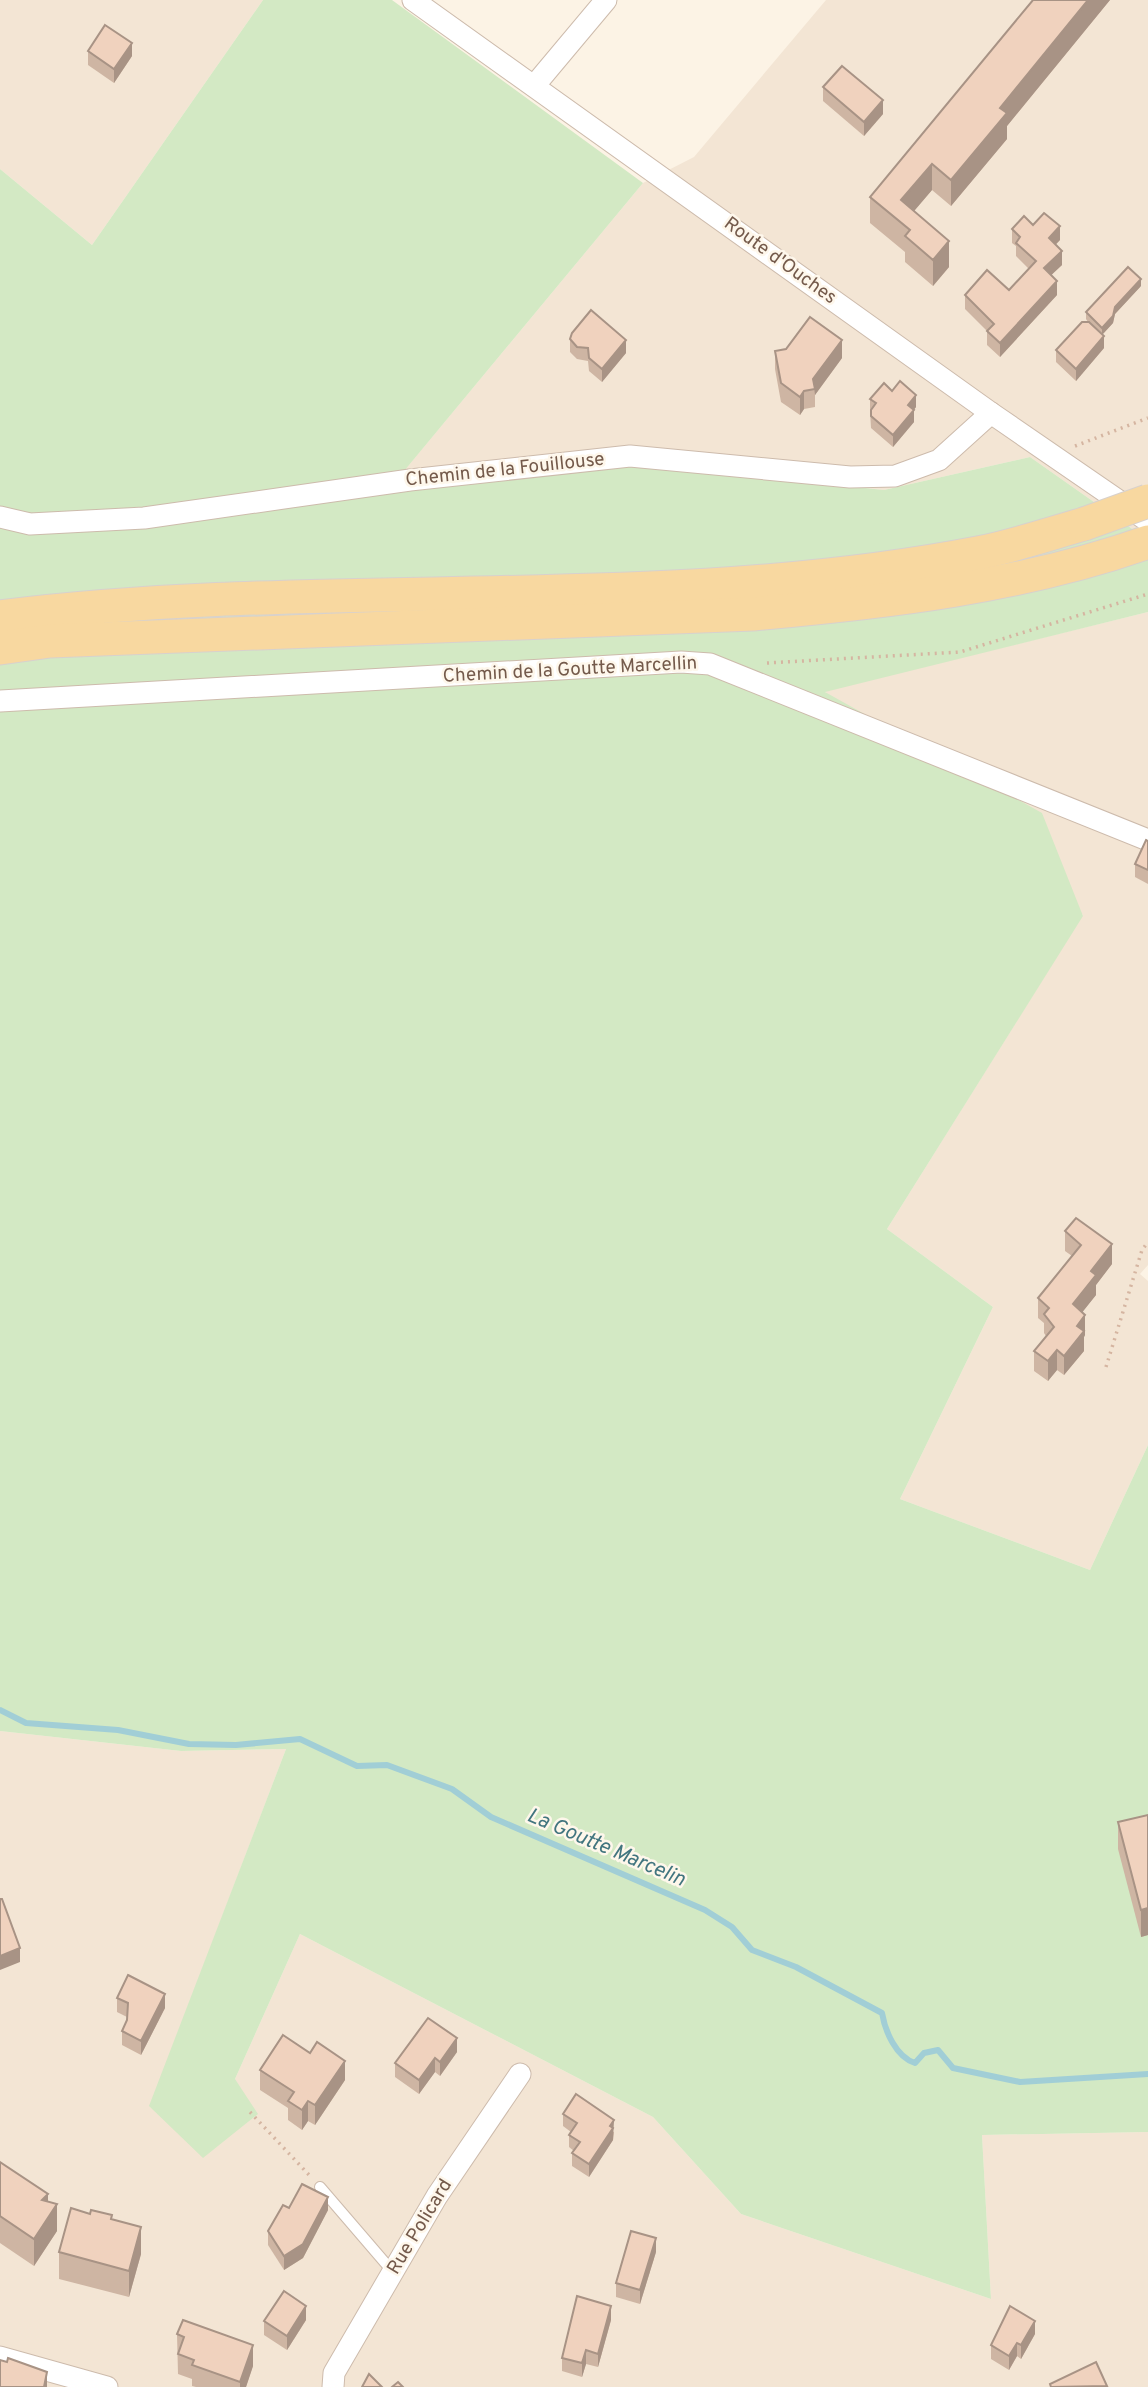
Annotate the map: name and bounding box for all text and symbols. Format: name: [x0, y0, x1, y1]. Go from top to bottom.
street label: Route d'Ouches: [719, 212, 841, 310]
street label: Chemin de la Fouillouse: [404, 448, 606, 492]
street label: Chemin de la Goutte Marcellin: [442, 651, 698, 689]
water label: La Goutte Marcelin: [523, 1802, 690, 1894]
street label: Rue Policard: [382, 2175, 458, 2279]

